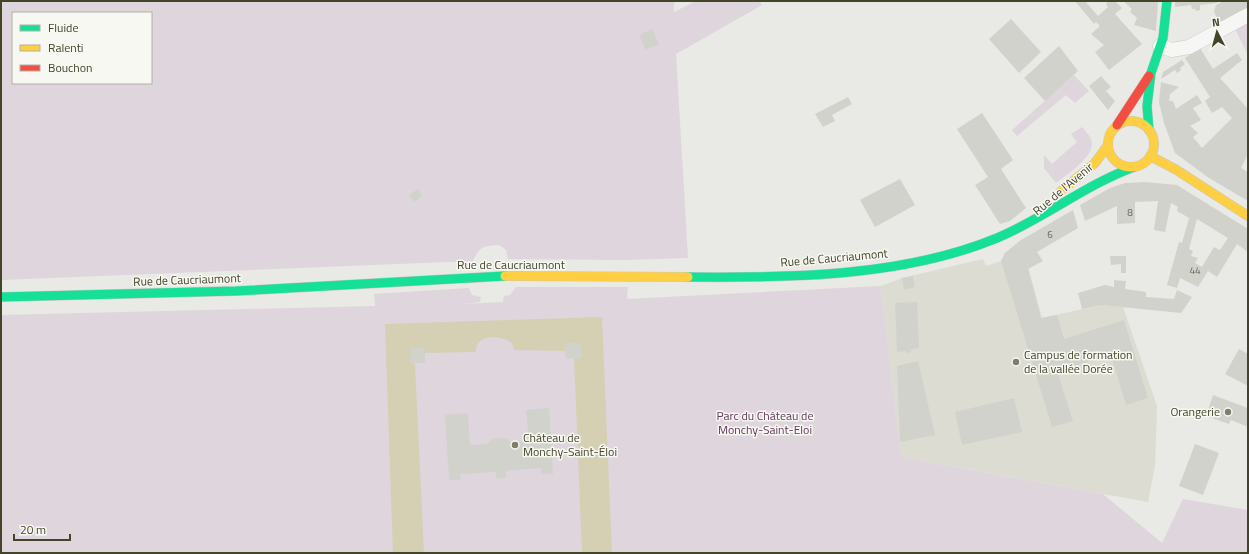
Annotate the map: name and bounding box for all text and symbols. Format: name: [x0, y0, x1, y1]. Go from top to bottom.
legend: [12, 12, 152, 84]
north arrow: [1197, 12, 1237, 52]
text: N: [1211, 14, 1221, 30]
text: Fluide: [48, 18, 79, 37]
text: Ralenti: [48, 38, 83, 57]
text: Bouchon: [48, 58, 93, 77]
street label: Rue de l'Avenir: [1028, 158, 1097, 220]
house number: 8: [1127, 205, 1133, 220]
house number: 6: [1047, 227, 1053, 242]
street label: Rue de Caucriaumont: [779, 243, 889, 272]
street label: Rue de Caucriaumont: [457, 255, 566, 274]
house number: 44: [1189, 263, 1201, 278]
street label: Rue de Caucriaumont: [133, 268, 242, 291]
place label: Campus de formation de la vallée Dorée: [1024, 345, 1133, 378]
marker: Campus de formation de la vallée Dorée: [1011, 357, 1021, 367]
place label: Orangerie: [1170, 402, 1220, 421]
park label: Parc du Château de Monchy-Saint-Eloi: [716, 406, 814, 439]
marker: Orangerie: [1223, 407, 1233, 417]
place label: Château de Monchy-Saint-Éloi: [523, 428, 617, 461]
marker: Château de Monchy-Saint-Éloi: [510, 440, 520, 450]
scale bar: [14, 516, 70, 542]
text: 20 m: [20, 520, 46, 539]

